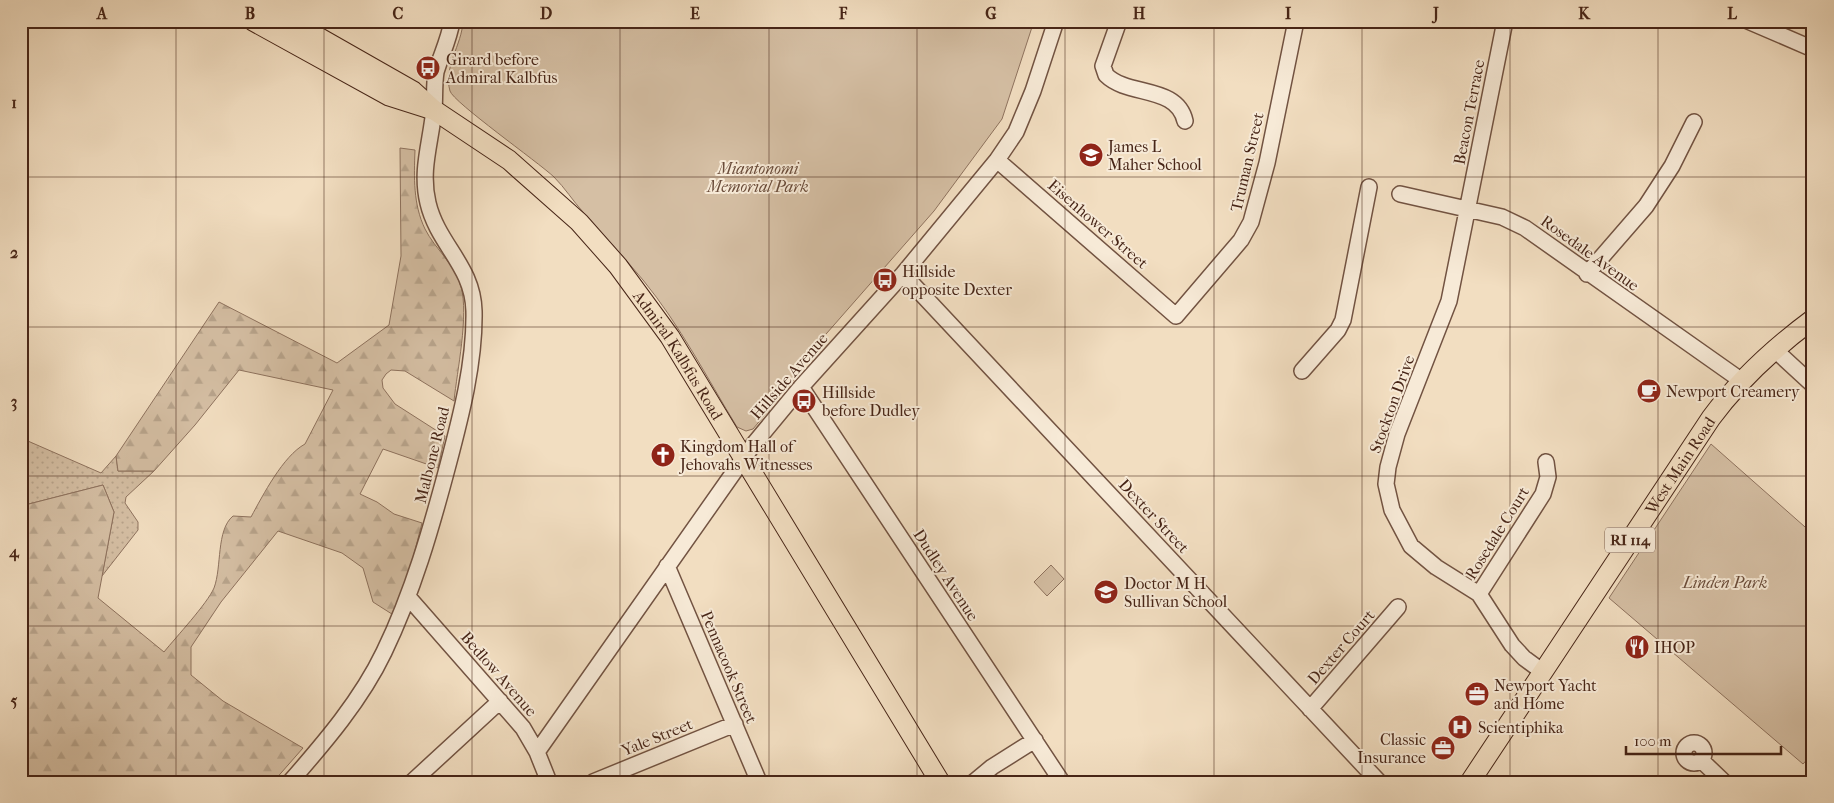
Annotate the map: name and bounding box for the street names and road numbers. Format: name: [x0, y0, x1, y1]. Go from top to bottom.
street label: Beacon Terrace: [1449, 58, 1489, 166]
street label: Truman Street: [1226, 110, 1268, 213]
street label: Eisenhower Street: [1044, 175, 1152, 273]
street label: Rosedale Avenue: [1537, 211, 1643, 295]
street label: Admiral Kalbfus Road: [629, 286, 728, 423]
street label: Hillside Avenue: [746, 329, 832, 423]
street label: Stockton Drive: [1365, 352, 1419, 456]
street label: Malbone Road: [411, 404, 453, 505]
street label: West Main Road: [1640, 413, 1719, 518]
street label: Dexter Street: [1115, 475, 1193, 557]
street label: Rosedale Court: [1461, 483, 1533, 583]
street label: Dudley Avenue: [909, 526, 983, 624]
road number: RI 114: [1605, 528, 1655, 552]
street label: Dexter Court: [1303, 606, 1379, 688]
street label: Pennacook Street: [697, 608, 761, 726]
street label: Bedlow Avenue: [457, 628, 541, 720]
street label: Yale Street: [618, 714, 696, 760]

